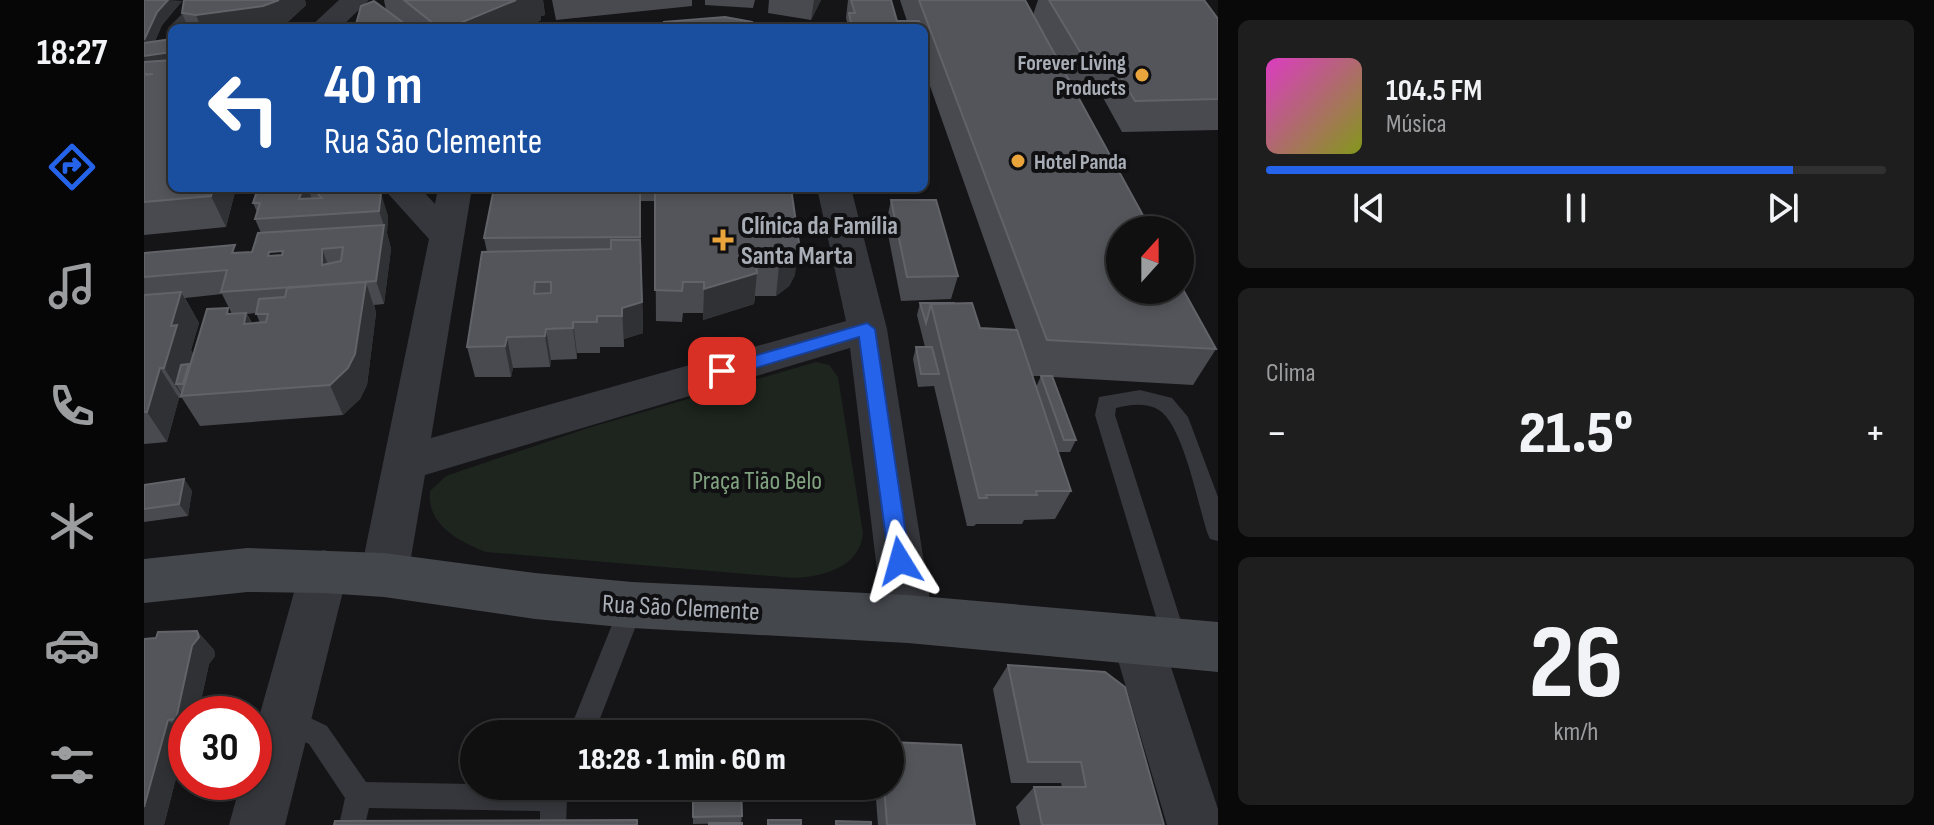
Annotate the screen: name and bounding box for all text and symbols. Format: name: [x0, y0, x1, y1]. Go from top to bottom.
text: 18:27: [37, 32, 107, 75]
place label: Forever Living Products: [1017, 50, 1126, 102]
text: 40 m: [324, 53, 423, 120]
icon: left: [192, 56, 296, 160]
marker: Forever Living Products: [1133, 66, 1151, 84]
text: 104.5 FM: [1386, 73, 1482, 109]
text: Música: [1386, 109, 1447, 140]
text: Rua São Clemente: [324, 121, 542, 164]
icon: directions: [44, 139, 100, 195]
place label: Hotel Panda: [1034, 149, 1127, 176]
marker: Hotel Panda: [1009, 152, 1027, 170]
icon: previous: [1347, 186, 1391, 230]
icon: pause: [1554, 186, 1598, 230]
icon: next: [1761, 186, 1805, 230]
place label: Clínica da Família Santa Marta: [741, 211, 898, 272]
north arrow: [1106, 216, 1194, 304]
map controls: [1106, 216, 1194, 304]
marker: Clínica da Família Santa Marta: [712, 229, 734, 251]
icon: music: [44, 258, 100, 314]
pin: [688, 337, 756, 405]
icon: arrive: [700, 349, 744, 393]
text: Clima: [1266, 358, 1316, 389]
icon: phone: [44, 378, 100, 434]
text: 21.5°: [1519, 398, 1633, 470]
text: −: [1266, 407, 1288, 460]
text: +: [1864, 407, 1886, 460]
park label: Praça Tião Belo: [692, 466, 822, 497]
icon: climate: [44, 498, 100, 554]
position arrow: [858, 519, 942, 603]
street label: Rua São Clemente: [601, 589, 760, 628]
text: 26: [1529, 602, 1623, 727]
icon: car: [44, 617, 100, 673]
speed limit sign: 30: [168, 696, 272, 800]
text: km/h: [1554, 717, 1598, 748]
icon: filters: [44, 737, 100, 793]
text: 18:28 · 1 min · 60 m: [578, 742, 786, 778]

